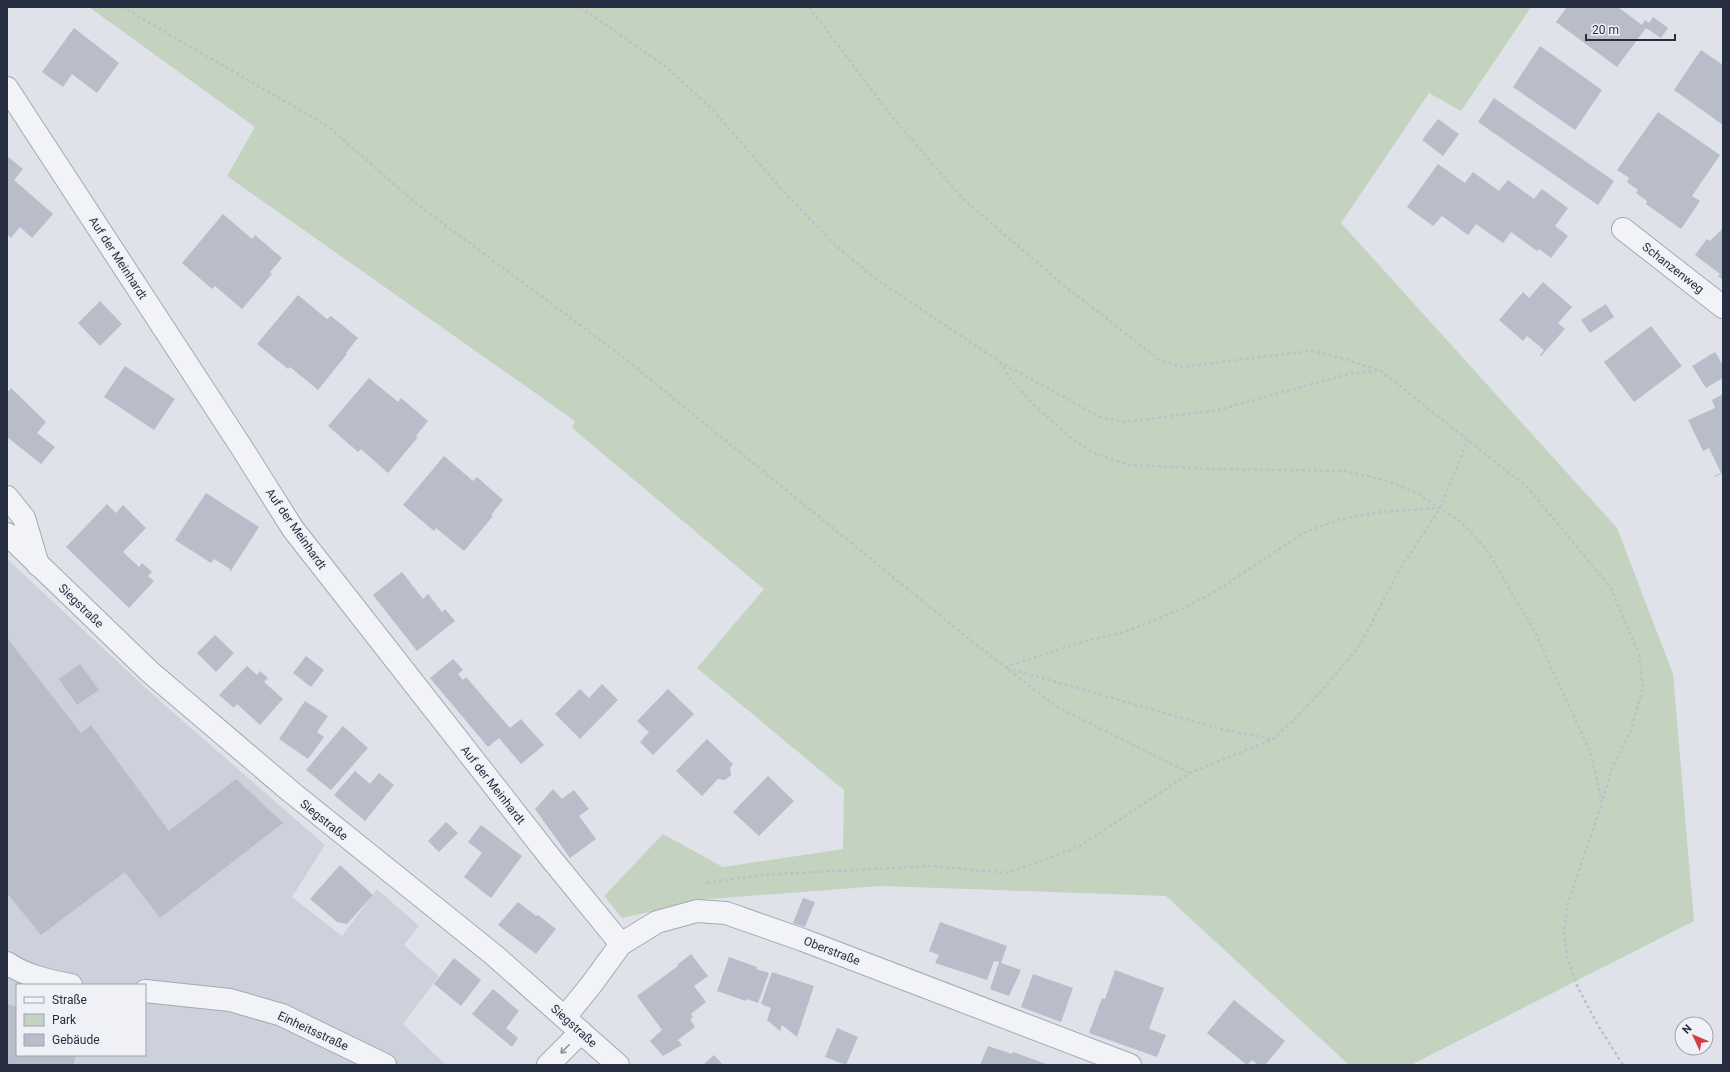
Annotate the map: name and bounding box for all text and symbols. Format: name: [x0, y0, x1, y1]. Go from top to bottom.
scale bar: [1586, 16, 1675, 42]
text: 20 m: [1592, 23, 1619, 37]
street label: Auf der Meinhardt: [86, 214, 150, 302]
street label: Schanzenweg: [1639, 240, 1707, 296]
street label: Auf der Meinhardt: [263, 486, 329, 572]
street label: Siegstraße: [56, 581, 106, 631]
street label: Auf der Meinhardt: [458, 743, 528, 827]
street label: Siegstraße: [297, 797, 351, 843]
street label: Oberstraße: [802, 934, 862, 968]
legend: [16, 984, 146, 1056]
text: Straße: [52, 993, 87, 1007]
street label: Siegstraße: [548, 1002, 600, 1050]
street label: Einheitsstraße: [275, 1009, 351, 1053]
text: Park: [52, 1013, 77, 1027]
north arrow: [1674, 1016, 1714, 1056]
text: N: [1680, 1022, 1695, 1037]
text: Gebäude: [52, 1033, 100, 1047]
one-way arrow: [560, 1043, 570, 1053]

